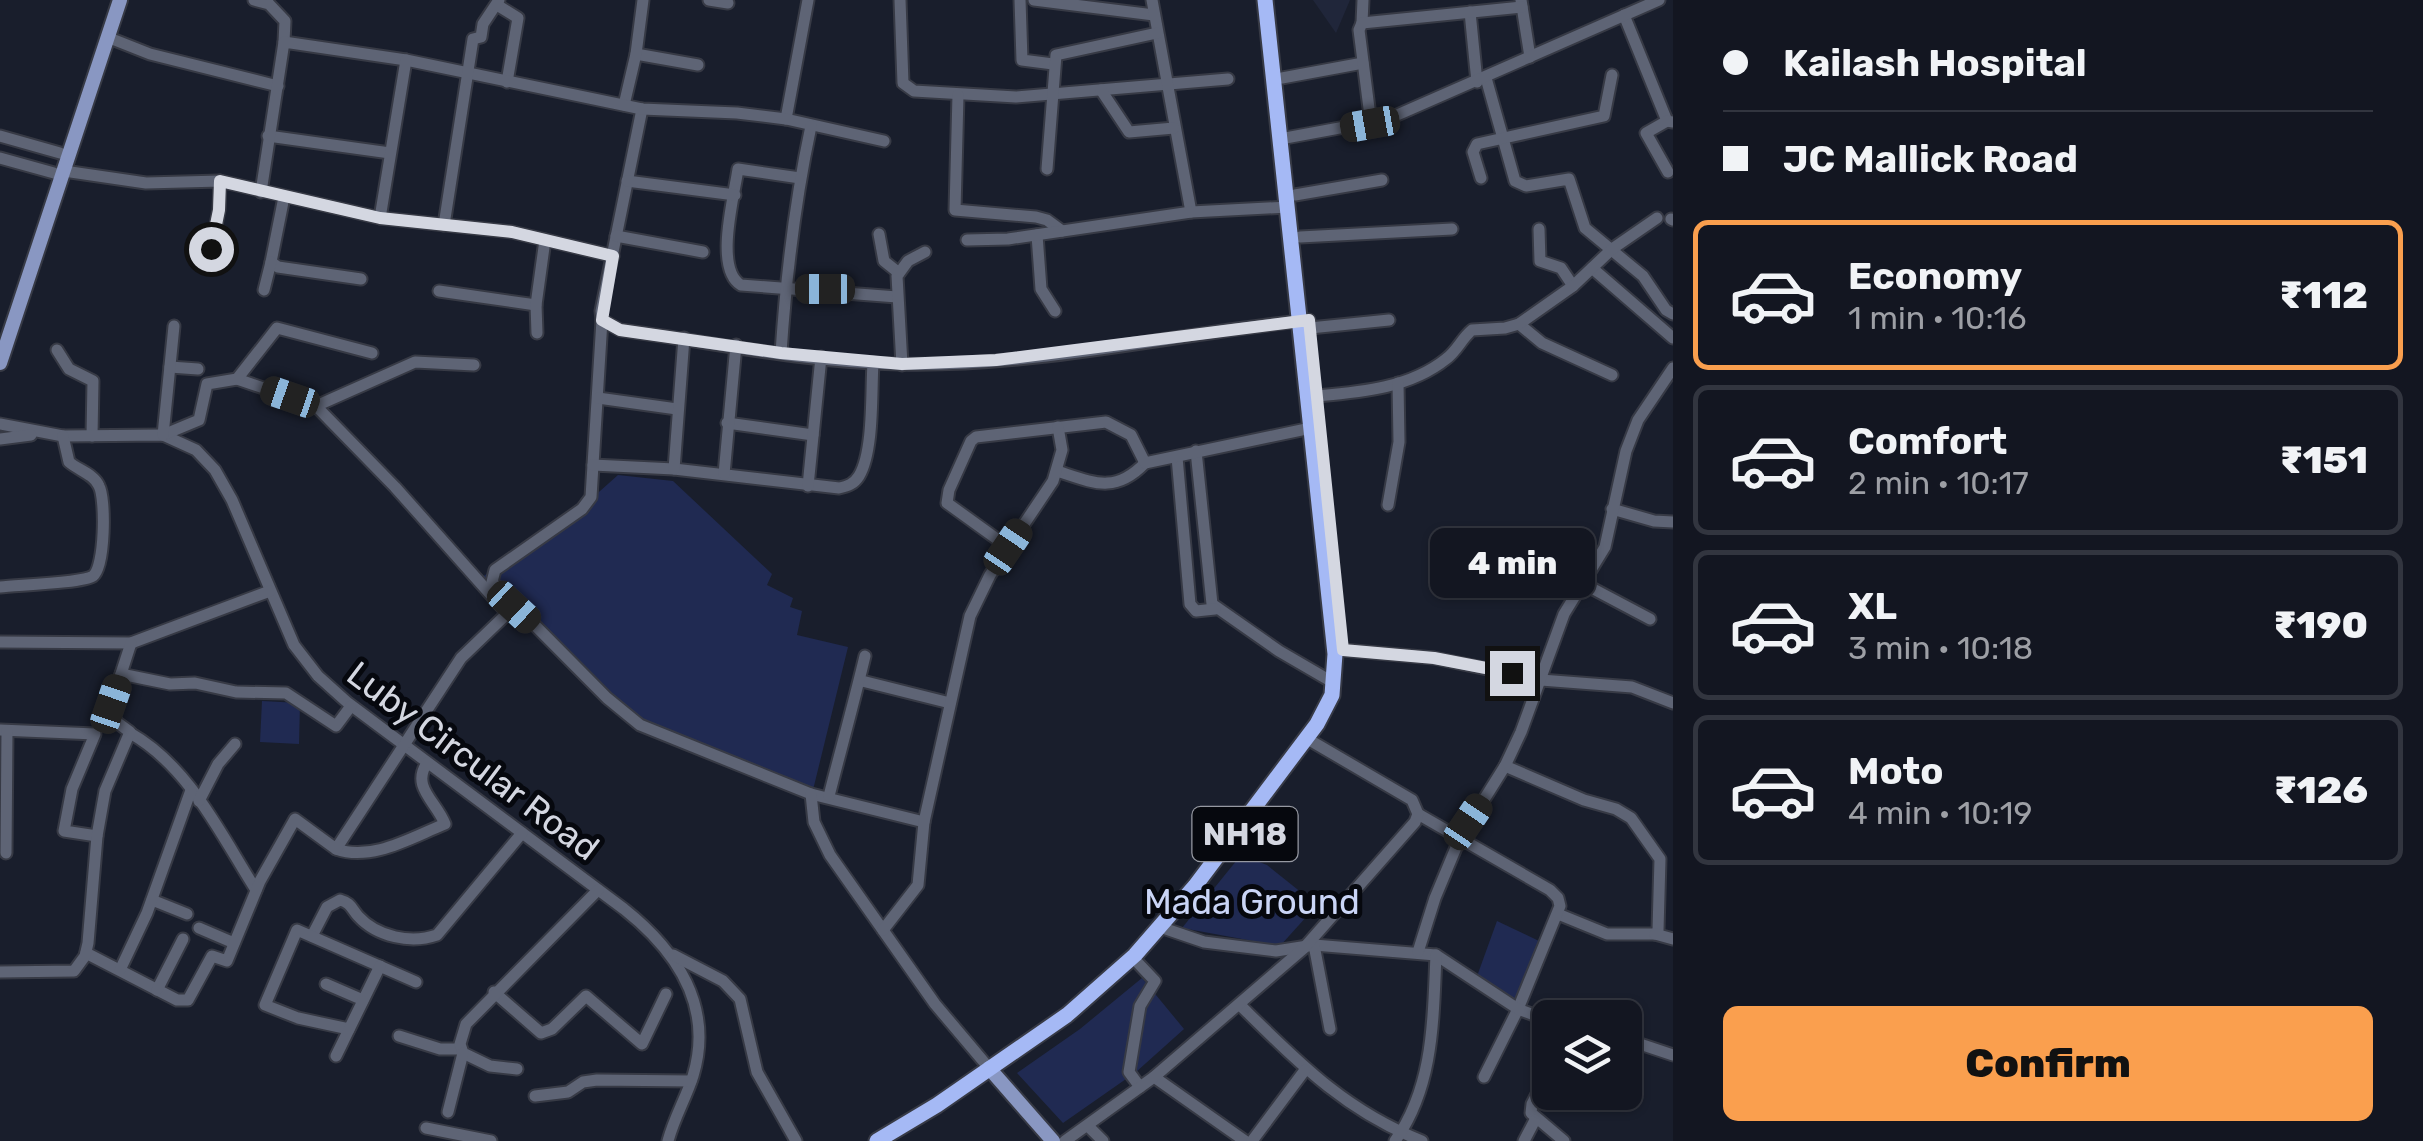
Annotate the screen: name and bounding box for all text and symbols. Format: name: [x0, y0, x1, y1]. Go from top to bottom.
text: Kailash Hospital: [1783, 40, 2087, 86]
car: [1338, 104, 1402, 144]
text: JC Mallick Road: [1783, 136, 2078, 182]
route start: [189, 227, 234, 272]
icon: car: [1728, 250, 1818, 340]
text: Economy: [1848, 253, 2022, 299]
text: ₹112: [2279, 272, 2368, 318]
car: [795, 274, 855, 304]
text: 1 min · 10:16: [1848, 299, 2027, 337]
car: [257, 373, 323, 421]
icon: car: [1728, 415, 1818, 505]
text: Comfort: [1848, 418, 2007, 464]
text: ₹151: [2280, 437, 2368, 483]
text: 2 min · 10:17: [1848, 464, 2029, 502]
car: [979, 514, 1037, 580]
callout: 4 min: [1430, 528, 1594, 598]
text: 4 min: [1468, 544, 1557, 582]
car: [482, 576, 546, 638]
icon: car: [1728, 580, 1818, 670]
text: XL: [1848, 583, 1897, 629]
text: ₹190: [2273, 602, 2368, 648]
text: 3 min · 10:18: [1848, 629, 2033, 667]
route end: [1490, 651, 1535, 696]
street label: Luby Circular Road: [339, 653, 607, 869]
car: [87, 671, 135, 737]
icon: car: [1728, 745, 1818, 835]
text: Moto: [1848, 748, 1944, 794]
text: ₹126: [2274, 767, 2368, 813]
car: [1439, 789, 1497, 855]
text: 4 min · 10:19: [1848, 794, 2032, 832]
road number: NH18: [1192, 807, 1298, 861]
park label: Mada Ground: [1144, 881, 1360, 923]
map controls: [1532, 1000, 1642, 1110]
button: layers: [1532, 1000, 1642, 1110]
button: Confirm: [1723, 1006, 2373, 1121]

